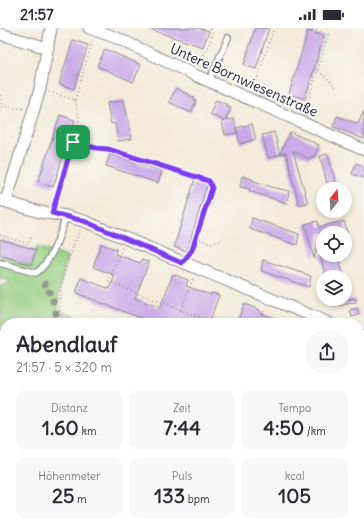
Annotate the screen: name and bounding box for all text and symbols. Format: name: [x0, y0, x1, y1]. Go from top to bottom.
text: 21:57: [20, 5, 54, 24]
street label: Untere Bornwiesenstraße: [167, 39, 321, 121]
pin: [56, 125, 90, 159]
icon: arrive: [62, 131, 84, 153]
north arrow: [316, 182, 352, 218]
map controls: [316, 182, 352, 306]
button: locate: [316, 226, 352, 262]
button: layers: [316, 270, 352, 306]
text: Abendlauf: [16, 330, 117, 358]
button: share: [306, 331, 348, 373]
text: 21:57 · 5 × 320 m: [16, 359, 112, 376]
text: Distanz: [51, 401, 88, 415]
text: Zeit: [173, 401, 191, 415]
text: Tempo: [278, 401, 311, 415]
text: 1.60: [42, 415, 79, 440]
text: 7:44: [163, 415, 201, 440]
text: 4:50: [263, 415, 304, 440]
text: km: [79, 424, 97, 438]
text: /km: [304, 424, 326, 438]
text: Höhenmeter: [38, 469, 100, 483]
text: Puls: [172, 469, 192, 483]
text: kcal: [285, 469, 305, 483]
text: 25: [52, 483, 74, 508]
text: 133: [154, 483, 185, 508]
text: 105: [278, 483, 311, 508]
text: m: [74, 492, 87, 506]
text: bpm: [185, 492, 210, 506]

